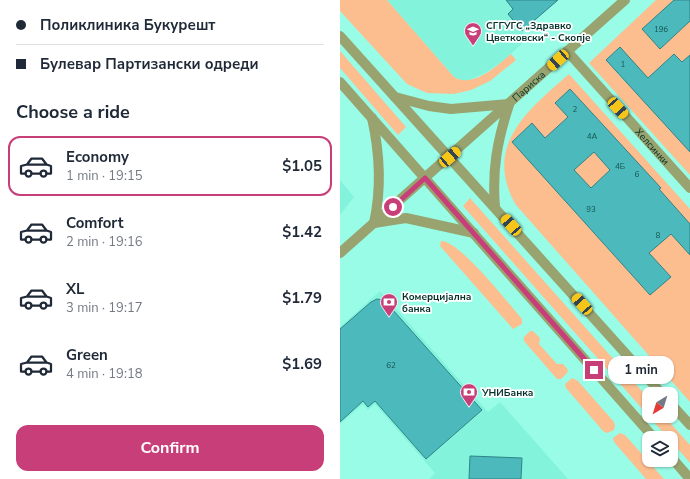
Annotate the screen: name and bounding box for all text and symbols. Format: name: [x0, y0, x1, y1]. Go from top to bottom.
text: Поликлиника Букурешт: [40, 15, 215, 35]
place label: СГГУГС „Здравко Цветковски“ - Скопје: [486, 19, 591, 45]
school or university icon: СГГУГС „Здравко Цветковски“ - Скопје: [463, 21, 483, 46]
house number: 19б: [654, 24, 669, 35]
car: [545, 48, 571, 72]
text: Булевар Партизански одреди: [40, 54, 259, 74]
house number: 1: [621, 59, 626, 70]
street label: Париска: [509, 68, 549, 105]
car: [606, 95, 630, 121]
text: Choose a ride: [16, 100, 130, 124]
house number: 2: [573, 104, 578, 115]
street label: Хелсинки: [631, 125, 672, 169]
house number: 4А: [587, 131, 597, 142]
car: [437, 145, 463, 169]
text: Economy: [66, 147, 129, 167]
icon: car: [18, 148, 54, 184]
text: $1.05: [282, 156, 322, 176]
house number: 4Б: [615, 161, 625, 172]
text: 1 min · 19:15: [66, 167, 142, 185]
house number: 6: [635, 169, 640, 180]
route start: [384, 198, 402, 216]
house number: 93: [586, 204, 596, 215]
car: [499, 212, 523, 238]
text: Comfort: [66, 213, 123, 233]
icon: car: [18, 214, 54, 250]
text: $1.42: [282, 222, 322, 242]
house number: 8: [656, 230, 661, 241]
text: 2 min · 19:16: [66, 233, 142, 251]
text: XL: [66, 279, 85, 299]
icon: car: [18, 280, 54, 316]
text: $1.79: [282, 288, 322, 308]
place label: Комерцијална банка: [402, 290, 471, 316]
car: [570, 291, 594, 317]
bank icon: Комерцијална банка: [379, 292, 399, 317]
text: 3 min · 19:17: [66, 299, 142, 317]
text: Green: [66, 345, 108, 365]
icon: car: [18, 346, 54, 382]
text: $1.69: [282, 354, 322, 374]
callout: 1 min: [608, 356, 674, 384]
house number: 62: [386, 360, 396, 371]
route end: [585, 361, 603, 379]
text: 1 min: [624, 361, 658, 379]
text: 4 min · 19:18: [66, 365, 142, 383]
bank icon: УНИБанка: [459, 382, 479, 407]
place label: УНИБанка: [481, 386, 533, 400]
north arrow: [642, 387, 678, 423]
map controls: [642, 387, 678, 467]
button: Confirm: [16, 425, 324, 471]
button: layers: [642, 431, 678, 467]

